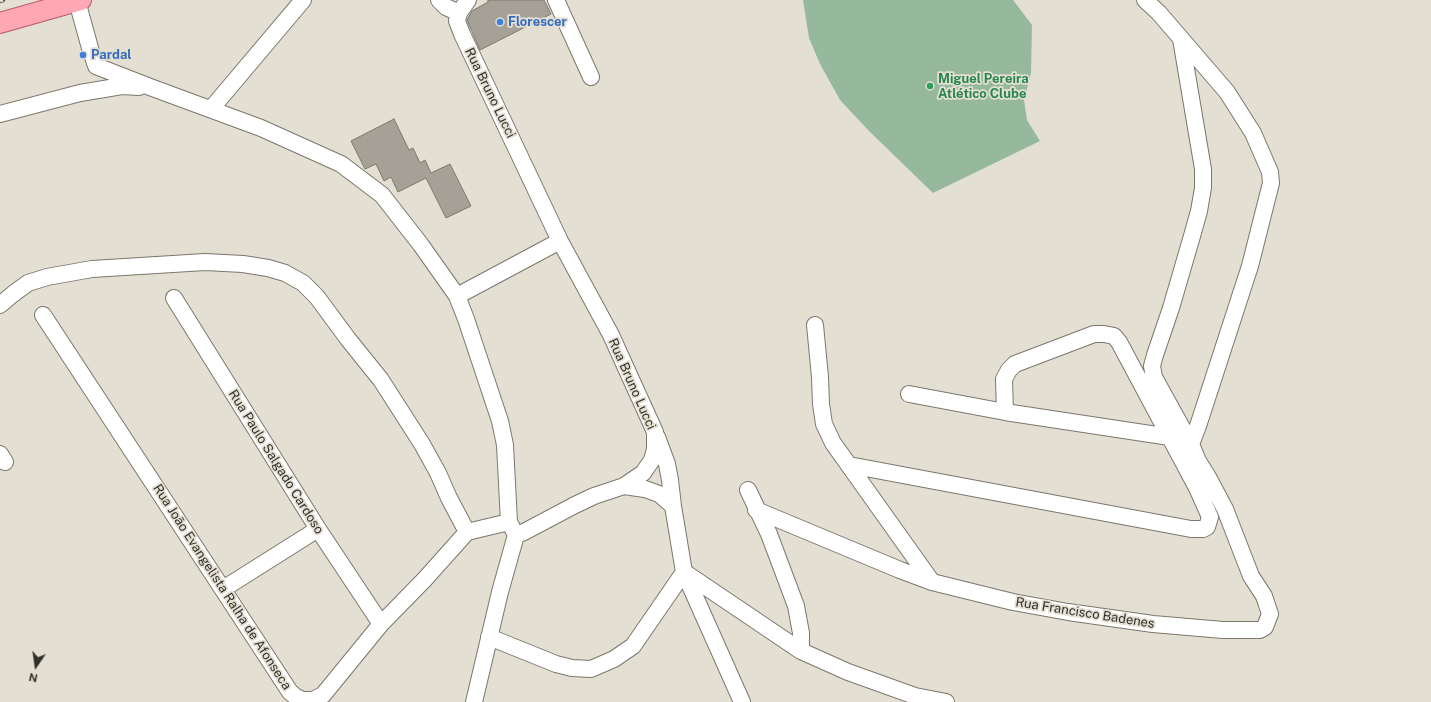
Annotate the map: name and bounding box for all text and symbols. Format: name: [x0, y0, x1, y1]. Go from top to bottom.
place label: Florescer: [508, 14, 567, 30]
marker: Florescer: [495, 17, 505, 27]
street label: Rua Bruno Lucci: [461, 45, 519, 141]
place label: Pardal: [91, 47, 132, 63]
marker: Pardal: [78, 50, 88, 60]
place label: Miguel Pereira Atlético Clube: [938, 71, 1029, 102]
marker: Miguel Pereira Atlético Clube: [925, 81, 935, 91]
street label: Rua Bruno Lucci: [605, 336, 659, 432]
street label: Rua Paulo Salgado Cardoso: [225, 387, 327, 537]
street label: Rua João Evangelista Ralha de Afonseca: [150, 481, 294, 693]
street label: Rua Francisco Badenes: [1014, 594, 1156, 632]
north arrow: [16, 646, 56, 686]
text: N: [28, 671, 39, 685]

